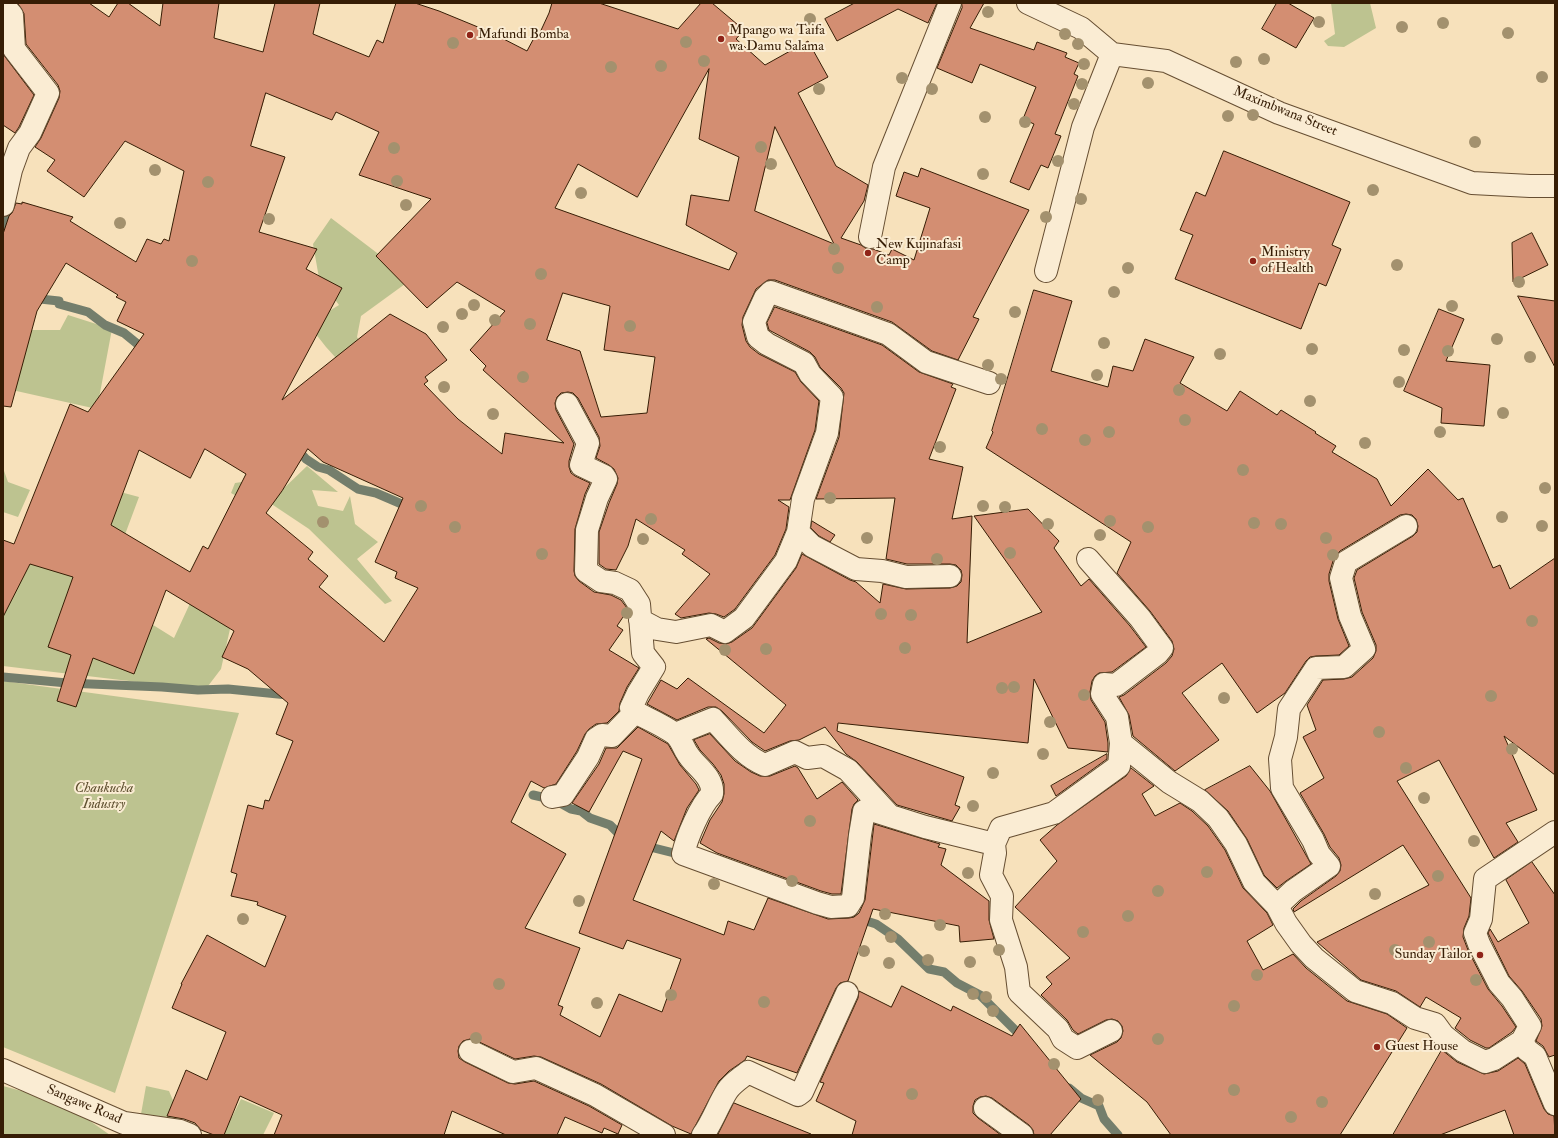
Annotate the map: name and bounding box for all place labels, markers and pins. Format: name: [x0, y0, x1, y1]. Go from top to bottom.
place label: Mpango wa Taifa wa Damu Salama: [729, 23, 825, 56]
place label: Mafundi Bomba: [478, 27, 569, 43]
marker: Mafundi Bomba: [465, 30, 475, 40]
marker: Mpango wa Taifa wa Damu Salama: [716, 34, 726, 44]
place label: New Kujinafasi Camp: [876, 237, 961, 270]
place label: Ministry of Health: [1261, 245, 1314, 278]
marker: New Kujinafasi Camp: [863, 248, 873, 258]
marker: Ministry of Health: [1248, 256, 1258, 266]
place label: Sunday Tailor: [1394, 947, 1472, 963]
marker: Sunday Tailor: [1475, 950, 1485, 960]
place label: Guest House: [1385, 1039, 1458, 1055]
marker: Guest House: [1372, 1042, 1382, 1052]

